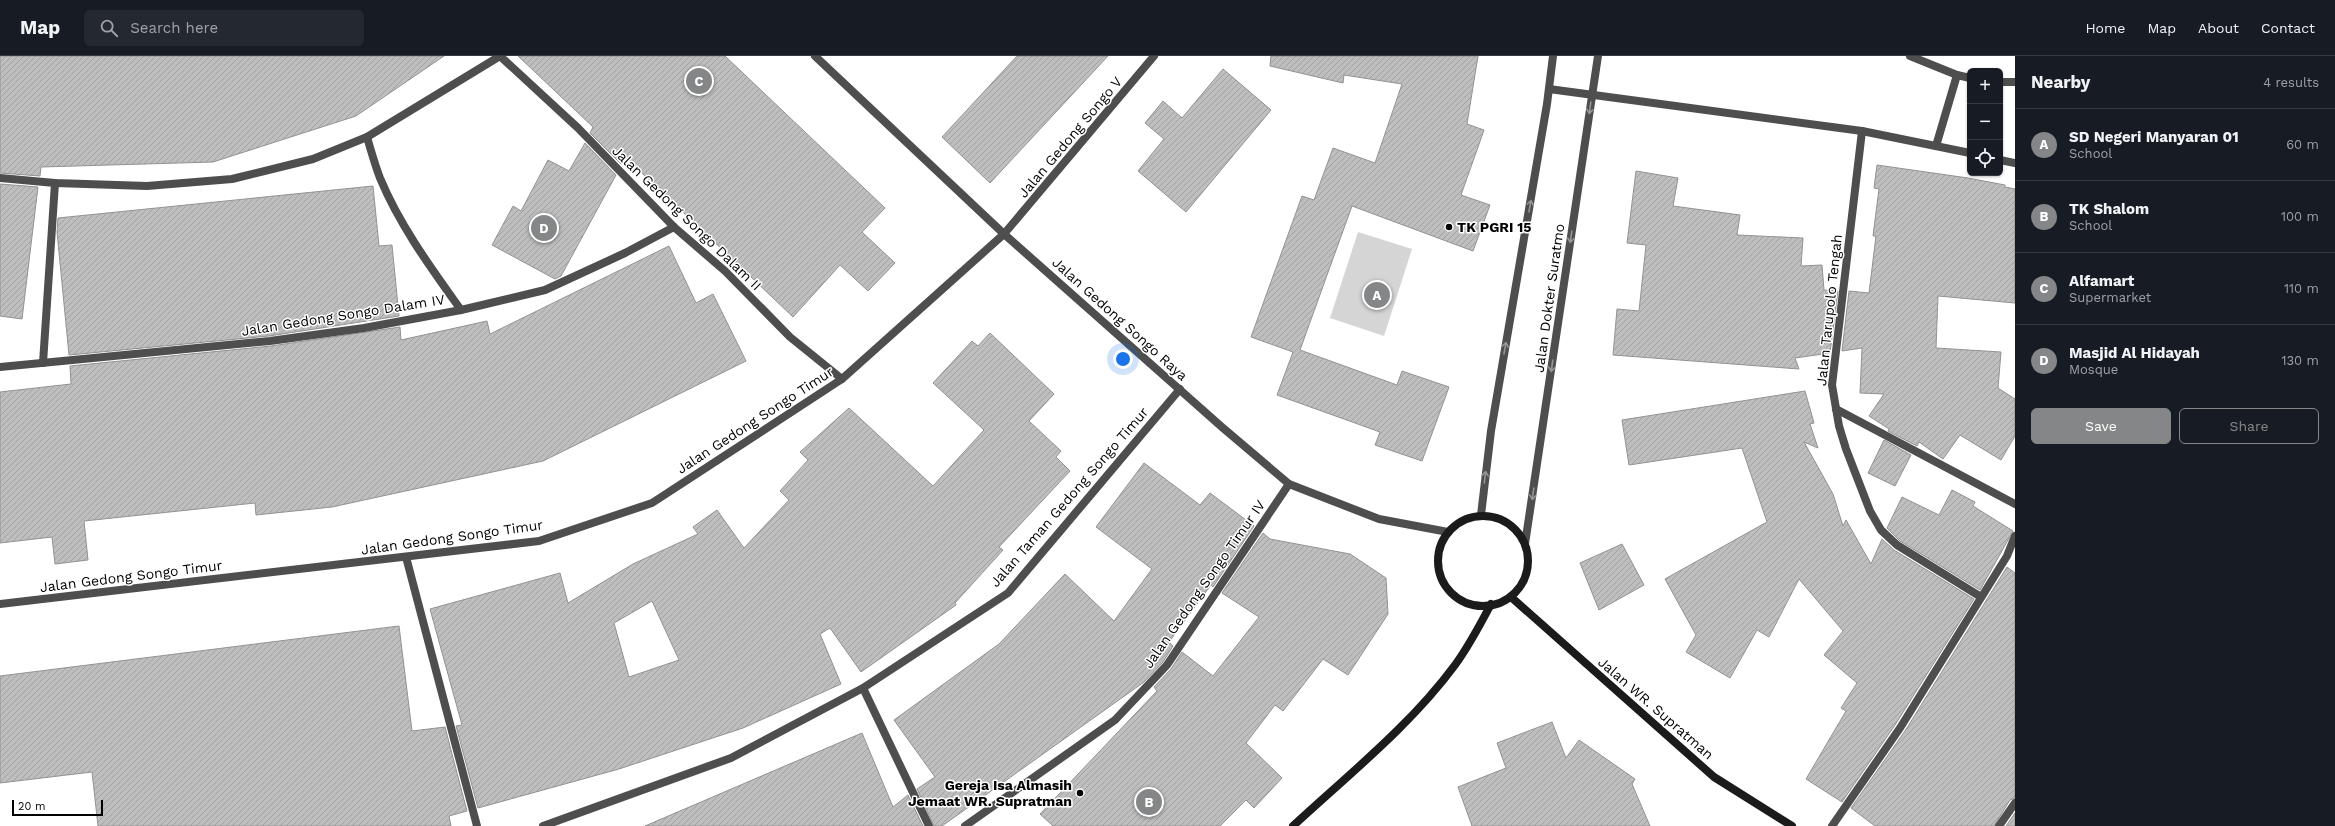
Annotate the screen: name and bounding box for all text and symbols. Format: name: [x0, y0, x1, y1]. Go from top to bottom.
search box: [84, 10, 364, 46]
text: Map: [20, 16, 60, 39]
icon: search: [98, 17, 120, 39]
text: Search here: [130, 19, 218, 37]
text: Home: [2085, 20, 2125, 36]
text: Map: [2147, 20, 2176, 36]
text: About: [2198, 20, 2239, 36]
text: Contact: [2261, 20, 2315, 36]
pin: C: [686, 66, 712, 96]
map controls: [1967, 68, 2003, 176]
button: +: [1967, 68, 2003, 104]
text: Nearby: [2031, 72, 2090, 92]
street label: Jalan Gedong Songo V: [1015, 73, 1125, 201]
text: 4 results: [2263, 75, 2319, 90]
one-way arrow: [1586, 102, 1594, 115]
button: −: [1967, 104, 2003, 140]
text: SD Negeri Manyaran 01: [2069, 128, 2239, 146]
text: A: [2040, 137, 2048, 152]
text: 60 m: [2286, 137, 2319, 152]
button: locate: [1967, 140, 2003, 176]
street label: Jalan Gedong Songo Dalam II: [609, 142, 765, 294]
text: School: [2069, 146, 2112, 161]
one-way arrow: [1526, 200, 1534, 213]
text: TK Shalom: [2069, 200, 2149, 218]
text: B: [2040, 209, 2048, 224]
text: 100 m: [2281, 209, 2319, 224]
pin: D: [531, 213, 557, 243]
text: School: [2069, 218, 2112, 233]
place label: TK PGRI 15: [1457, 219, 1531, 235]
marker: TK PGRI 15: [1444, 222, 1454, 232]
street label: Jalan Dokter Suratmo: [1531, 223, 1567, 373]
one-way arrow: [1567, 230, 1575, 243]
street label: Jalan Tarupolo Tengah: [1813, 234, 1845, 386]
street label: Jalan Gedong Songo Raya: [1049, 254, 1191, 384]
text: Alfamart: [2069, 272, 2134, 290]
pin: A: [1364, 280, 1390, 310]
text: C: [2040, 281, 2048, 296]
text: 110 m: [2284, 281, 2319, 296]
text: Supermarket: [2069, 290, 2151, 305]
street label: Jalan Gedong Songo Dalam IV: [240, 291, 446, 339]
one-way arrow: [1501, 342, 1509, 355]
text: Masjid Al Hidayah: [2069, 344, 2200, 362]
your location: [1113, 349, 1133, 369]
text: D: [2039, 353, 2049, 368]
text: 130 m: [2281, 353, 2319, 368]
one-way arrow: [1548, 359, 1556, 372]
text: Mosque: [2069, 362, 2118, 377]
street label: Jalan Gedong Songo Timur: [674, 363, 837, 477]
street label: Jalan Taman Gedong Songo Timur: [987, 404, 1152, 590]
button: Save: [2031, 408, 2171, 444]
button: Share: [2179, 408, 2319, 444]
one-way arrow: [1481, 471, 1489, 484]
one-way arrow: [1529, 487, 1537, 500]
street label: Jalan Gedong Songo Timur IV: [1140, 497, 1268, 671]
street label: Jalan Gedong Songo Timur: [360, 516, 544, 558]
street label: Jalan Gedong Songo Timur: [39, 557, 223, 595]
street label: Jalan WR. Supratman: [1595, 654, 1717, 762]
place label: Gereja Isa Almasih Jemaat WR. Supratman: [908, 777, 1072, 809]
pin: B: [1136, 787, 1162, 817]
marker: Gereja Isa Almasih Jemaat WR. Supratman: [1075, 788, 1085, 798]
scale bar: [12, 798, 103, 817]
text: 20 m: [18, 800, 46, 813]

